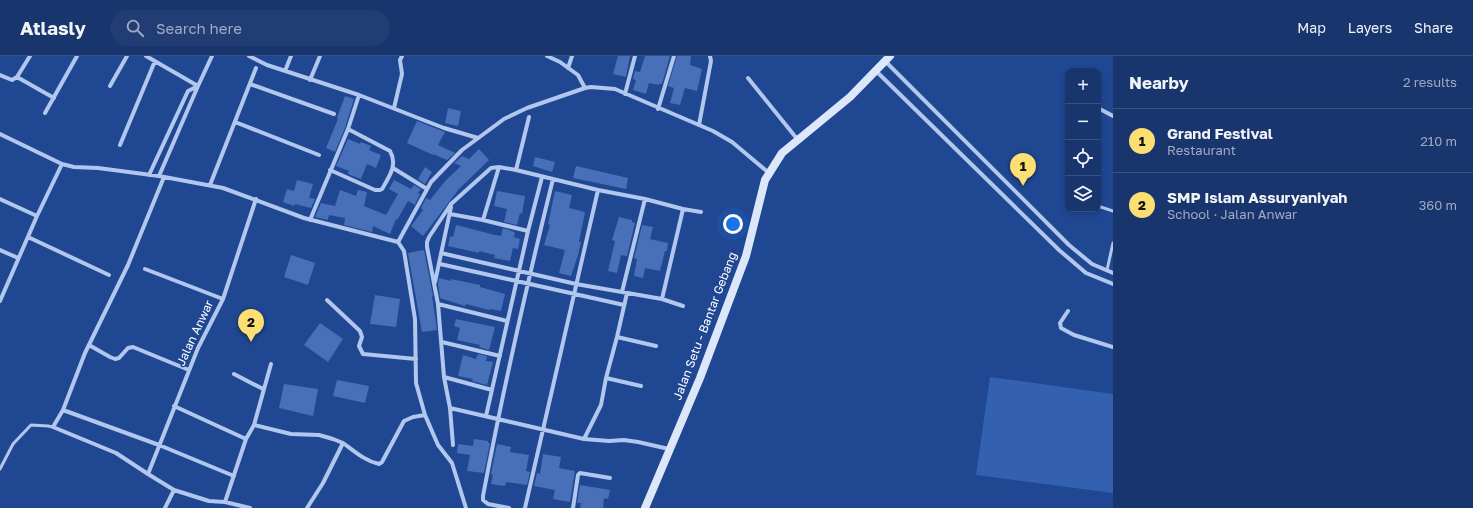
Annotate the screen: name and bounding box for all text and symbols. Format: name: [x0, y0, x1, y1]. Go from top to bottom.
search box: [110, 10, 390, 46]
text: Atlasly: [20, 16, 86, 39]
icon: search: [124, 17, 146, 39]
text: Search here: [156, 19, 242, 37]
text: Map: [1297, 19, 1326, 36]
text: Layers: [1348, 19, 1392, 36]
text: Share: [1414, 19, 1453, 36]
map controls: [1065, 68, 1101, 212]
button: +: [1065, 68, 1101, 104]
text: Nearby: [1129, 72, 1189, 93]
text: 2 results: [1403, 74, 1457, 90]
button: −: [1065, 104, 1101, 140]
text: Grand Festival: [1167, 124, 1273, 142]
text: 1: [1139, 133, 1145, 149]
text: 210 m: [1420, 133, 1457, 149]
button: locate: [1065, 140, 1101, 176]
text: Restaurant: [1167, 142, 1236, 158]
pin: 1: [1010, 153, 1036, 186]
button: layers: [1065, 176, 1101, 212]
text: SMP Islam Assuryaniyah: [1167, 188, 1347, 206]
text: 2: [1138, 197, 1146, 213]
text: 360 m: [1419, 197, 1457, 213]
text: School · Jalan Anwar: [1167, 206, 1297, 222]
your location: [723, 214, 743, 234]
street label: Jalan Setu - Bantar Gebang: [669, 250, 740, 402]
street label: Jalan Anwar: [173, 297, 216, 368]
pin: 2: [238, 309, 264, 342]

